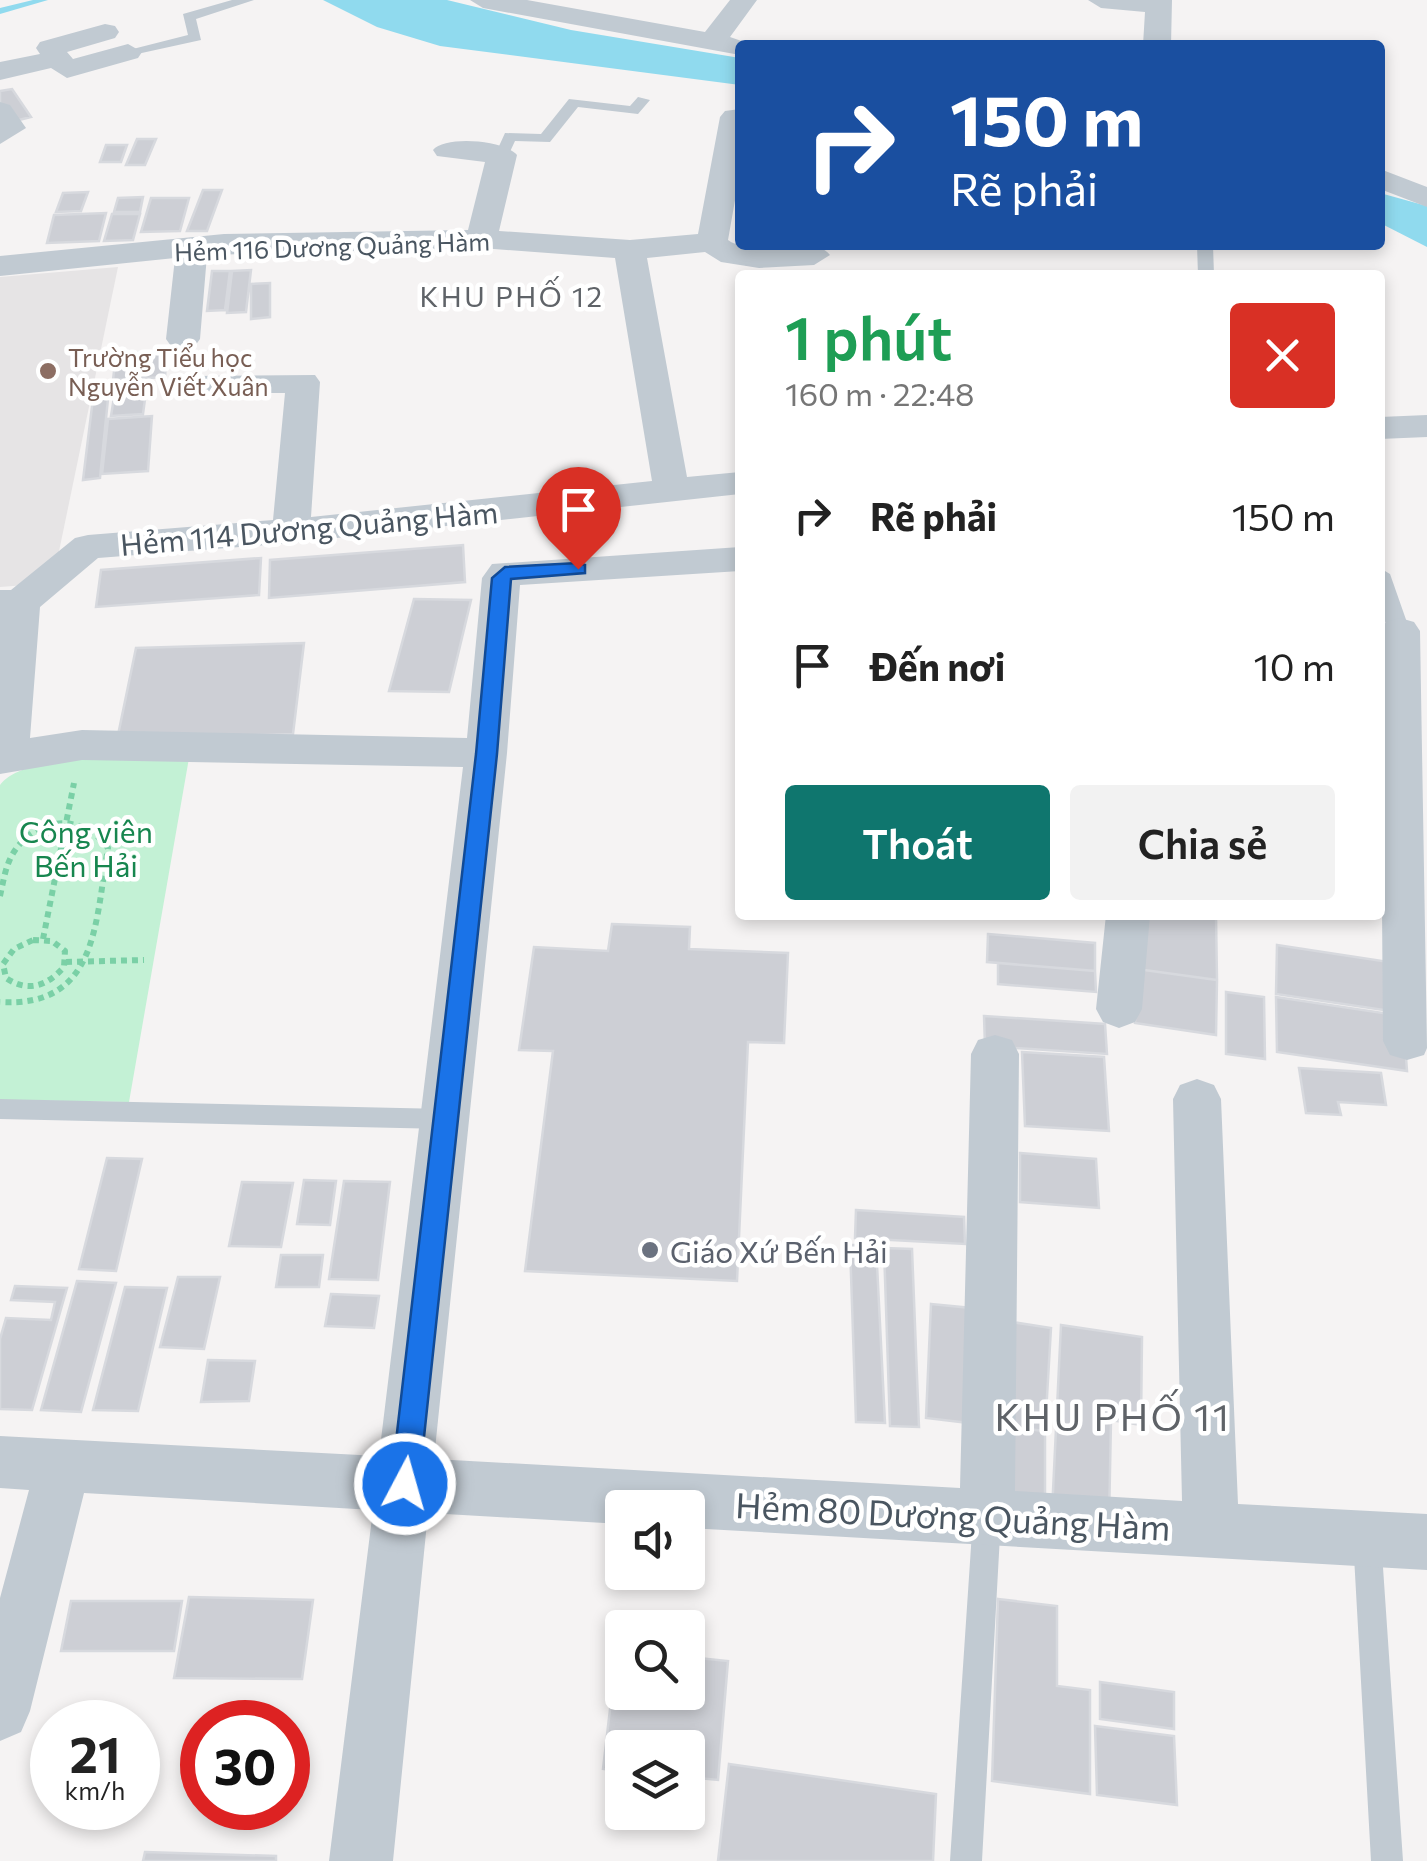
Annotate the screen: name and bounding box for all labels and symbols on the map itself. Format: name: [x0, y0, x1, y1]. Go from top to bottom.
street label: Hẻm 116 Dương Quảng Hàm: [174, 225, 490, 267]
district label: KHU PHỐ 12: [420, 276, 604, 313]
place label: Trường Tiểu học Nguyễn Viết Xuân: [68, 342, 269, 401]
marker: Trường Tiểu học Nguyễn Viết Xuân: [37, 360, 59, 382]
pin: [536, 467, 621, 570]
street label: Hẻm 114 Dương Quảng Hàm: [119, 492, 499, 562]
park label: Công viên Bến Hải: [19, 812, 153, 883]
place label: Giáo Xứ Bến Hải: [670, 1232, 888, 1269]
marker: Giáo Xứ Bến Hải: [639, 1239, 661, 1261]
district label: KHU PHỐ 11: [994, 1389, 1232, 1439]
position arrow: [353, 1432, 457, 1536]
street label: Hẻm 80 Dương Quảng Hàm: [734, 1482, 1172, 1548]
speed limit sign: 30: [180, 1700, 310, 1830]

